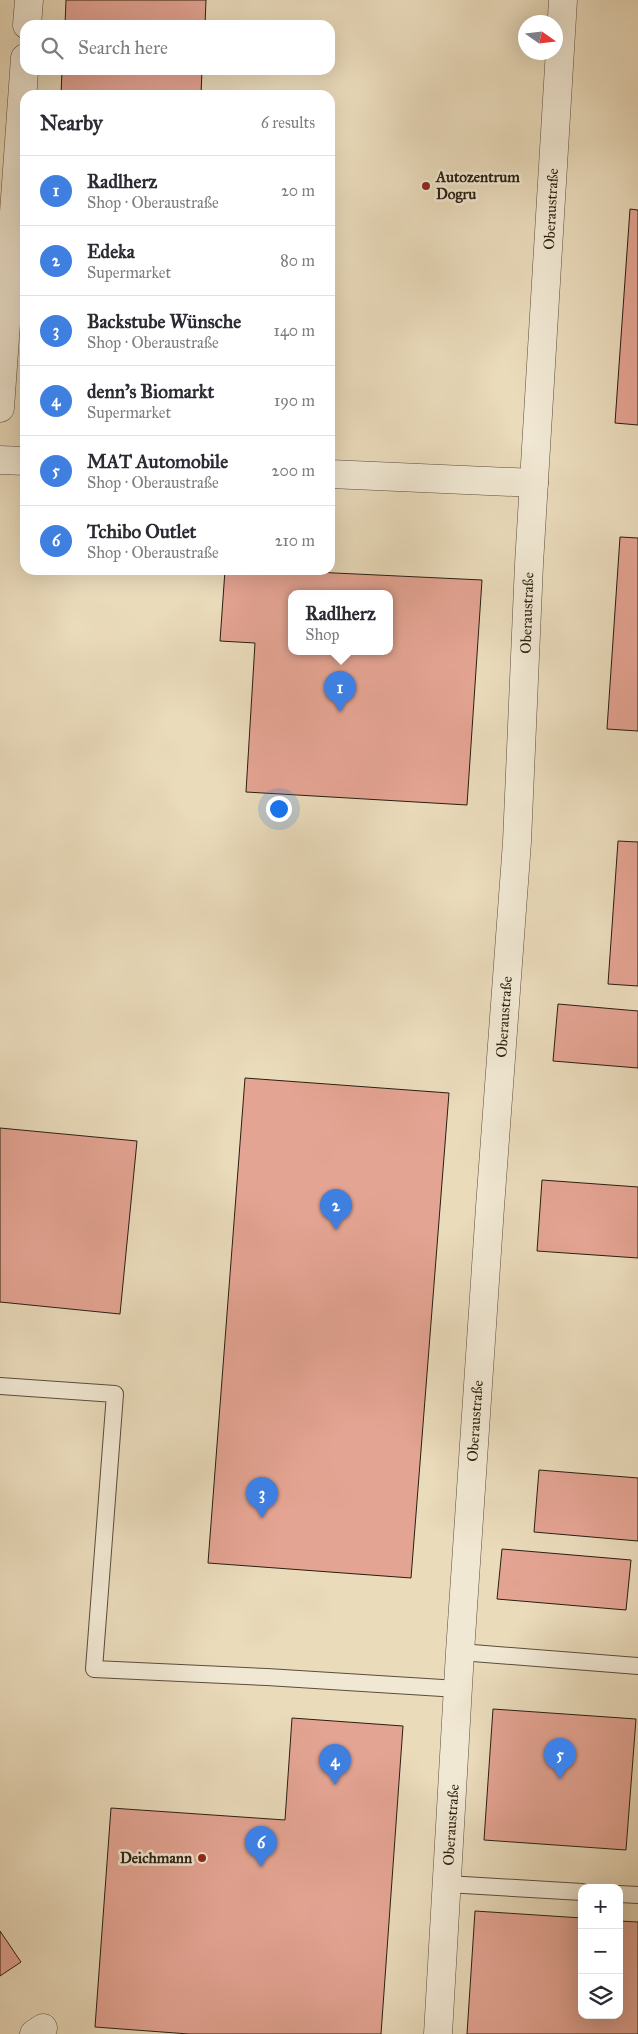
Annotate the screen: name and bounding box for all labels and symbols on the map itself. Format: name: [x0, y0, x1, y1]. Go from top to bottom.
north arrow: [518, 15, 563, 60]
place label: Autozentrum Dogru: [435, 168, 520, 204]
street label: Oberaustraße: [540, 168, 562, 250]
marker: Autozentrum Dogru: [420, 180, 432, 192]
street label: Oberaustraße: [517, 572, 537, 654]
pin: 1: [324, 671, 356, 712]
your location: [266, 796, 292, 822]
street label: Oberaustraße: [492, 976, 516, 1058]
pin: 2: [320, 1189, 352, 1230]
street label: Oberaustraße: [463, 1380, 487, 1462]
pin: 3: [246, 1477, 278, 1518]
pin: 5: [544, 1738, 576, 1779]
pin: 4: [319, 1744, 351, 1785]
street label: Oberaustraße: [439, 1784, 463, 1866]
pin: 6: [245, 1826, 277, 1867]
place label: Deichmann: [120, 1849, 193, 1867]
marker: Deichmann: [196, 1852, 208, 1864]

